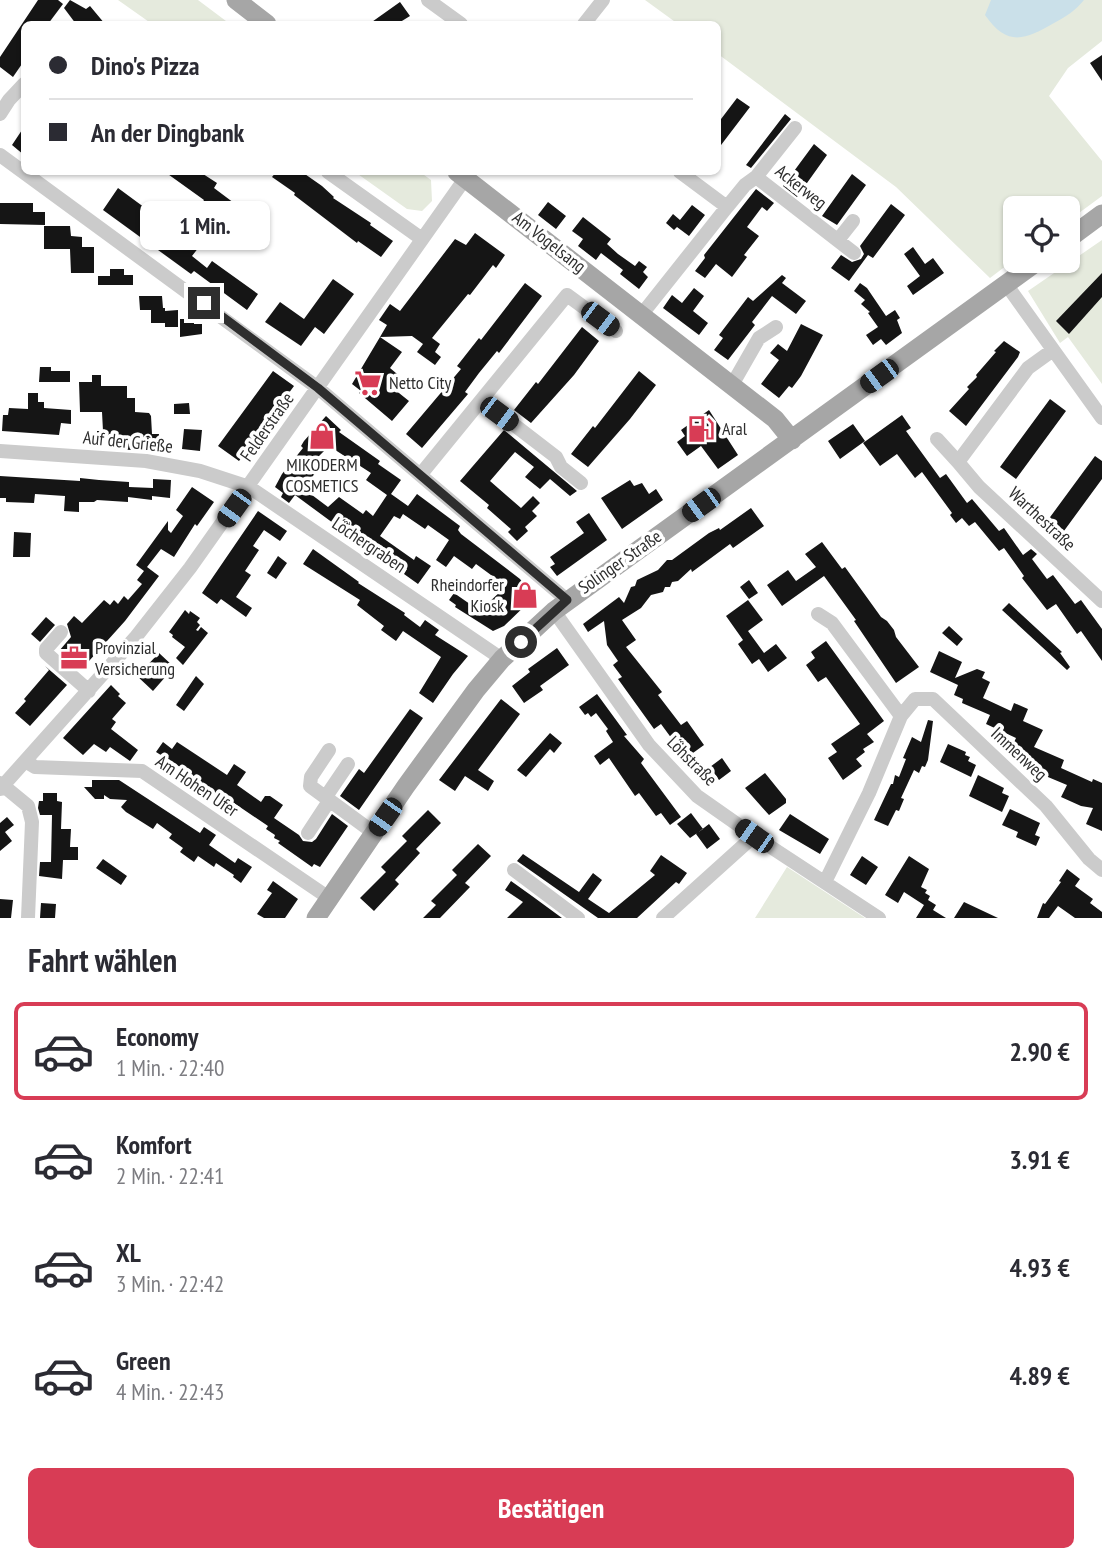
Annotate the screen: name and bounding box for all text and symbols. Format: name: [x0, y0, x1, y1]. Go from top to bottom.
text: Dino's Pizza: [91, 49, 200, 82]
text: An der Dingbank: [91, 116, 244, 149]
street label: Ackerweg: [771, 159, 832, 214]
map controls: [1003, 196, 1080, 273]
button: locate: [1003, 196, 1080, 273]
callout: 1 Min.: [139, 202, 269, 250]
street label: Am Vogelsang: [508, 206, 591, 278]
text: 1 Min.: [179, 211, 231, 240]
route end: [188, 287, 220, 319]
car: [577, 298, 624, 340]
car: [856, 355, 903, 397]
supermarket icon: Netto City: [353, 368, 383, 398]
place label: Netto City: [389, 371, 451, 394]
street label: Felderstraße: [235, 388, 299, 466]
car: [476, 393, 523, 435]
fuel station icon: Aral: [686, 414, 716, 444]
place label: Aral: [722, 417, 748, 440]
shop icon: MIKODERM COSMETICS: [307, 421, 337, 451]
street label: Auf der Grieße: [82, 425, 174, 458]
place label: MIKODERM COSMETICS: [286, 453, 359, 497]
street label: Warthestraße: [1004, 482, 1081, 556]
car: [678, 484, 725, 526]
car: [214, 485, 255, 531]
street label: Löchergraben: [328, 512, 411, 578]
street label: Solinger Straße: [574, 525, 666, 599]
place label: Rheindorfer Kiosk: [431, 573, 504, 617]
shop icon: Rheindorfer Kiosk: [510, 580, 540, 610]
route start: [505, 626, 537, 658]
place label: Provinzial Versicherung: [94, 636, 175, 680]
office icon: Provinzial Versicherung: [59, 643, 89, 673]
street label: Immenweg: [986, 722, 1052, 785]
street label: Löhstraße: [662, 731, 722, 791]
street label: Am Hohen Ufer: [152, 750, 243, 822]
car: [365, 794, 406, 840]
car: [731, 815, 778, 857]
text: Fahrt wählen: [28, 939, 177, 981]
icon: car: [32, 1020, 95, 1083]
text: Economy: [116, 1020, 198, 1053]
text: 2.90 €: [1009, 1035, 1070, 1068]
text: 1 Min. · 22:40: [116, 1053, 224, 1082]
icon: car: [32, 1128, 95, 1191]
text: Komfort: [116, 1128, 192, 1161]
text: 3.91 €: [1009, 1143, 1070, 1176]
text: 2 Min. · 22:41: [116, 1161, 224, 1190]
icon: car: [32, 1236, 95, 1299]
text: XL: [116, 1236, 141, 1269]
text: 4.93 €: [1009, 1251, 1070, 1284]
text: 3 Min. · 22:42: [116, 1269, 224, 1298]
icon: car: [32, 1344, 95, 1407]
text: Green: [116, 1344, 171, 1377]
text: 4.89 €: [1009, 1359, 1070, 1392]
text: 4 Min. · 22:43: [116, 1377, 224, 1406]
button: Bestätigen: [28, 1468, 1074, 1548]

